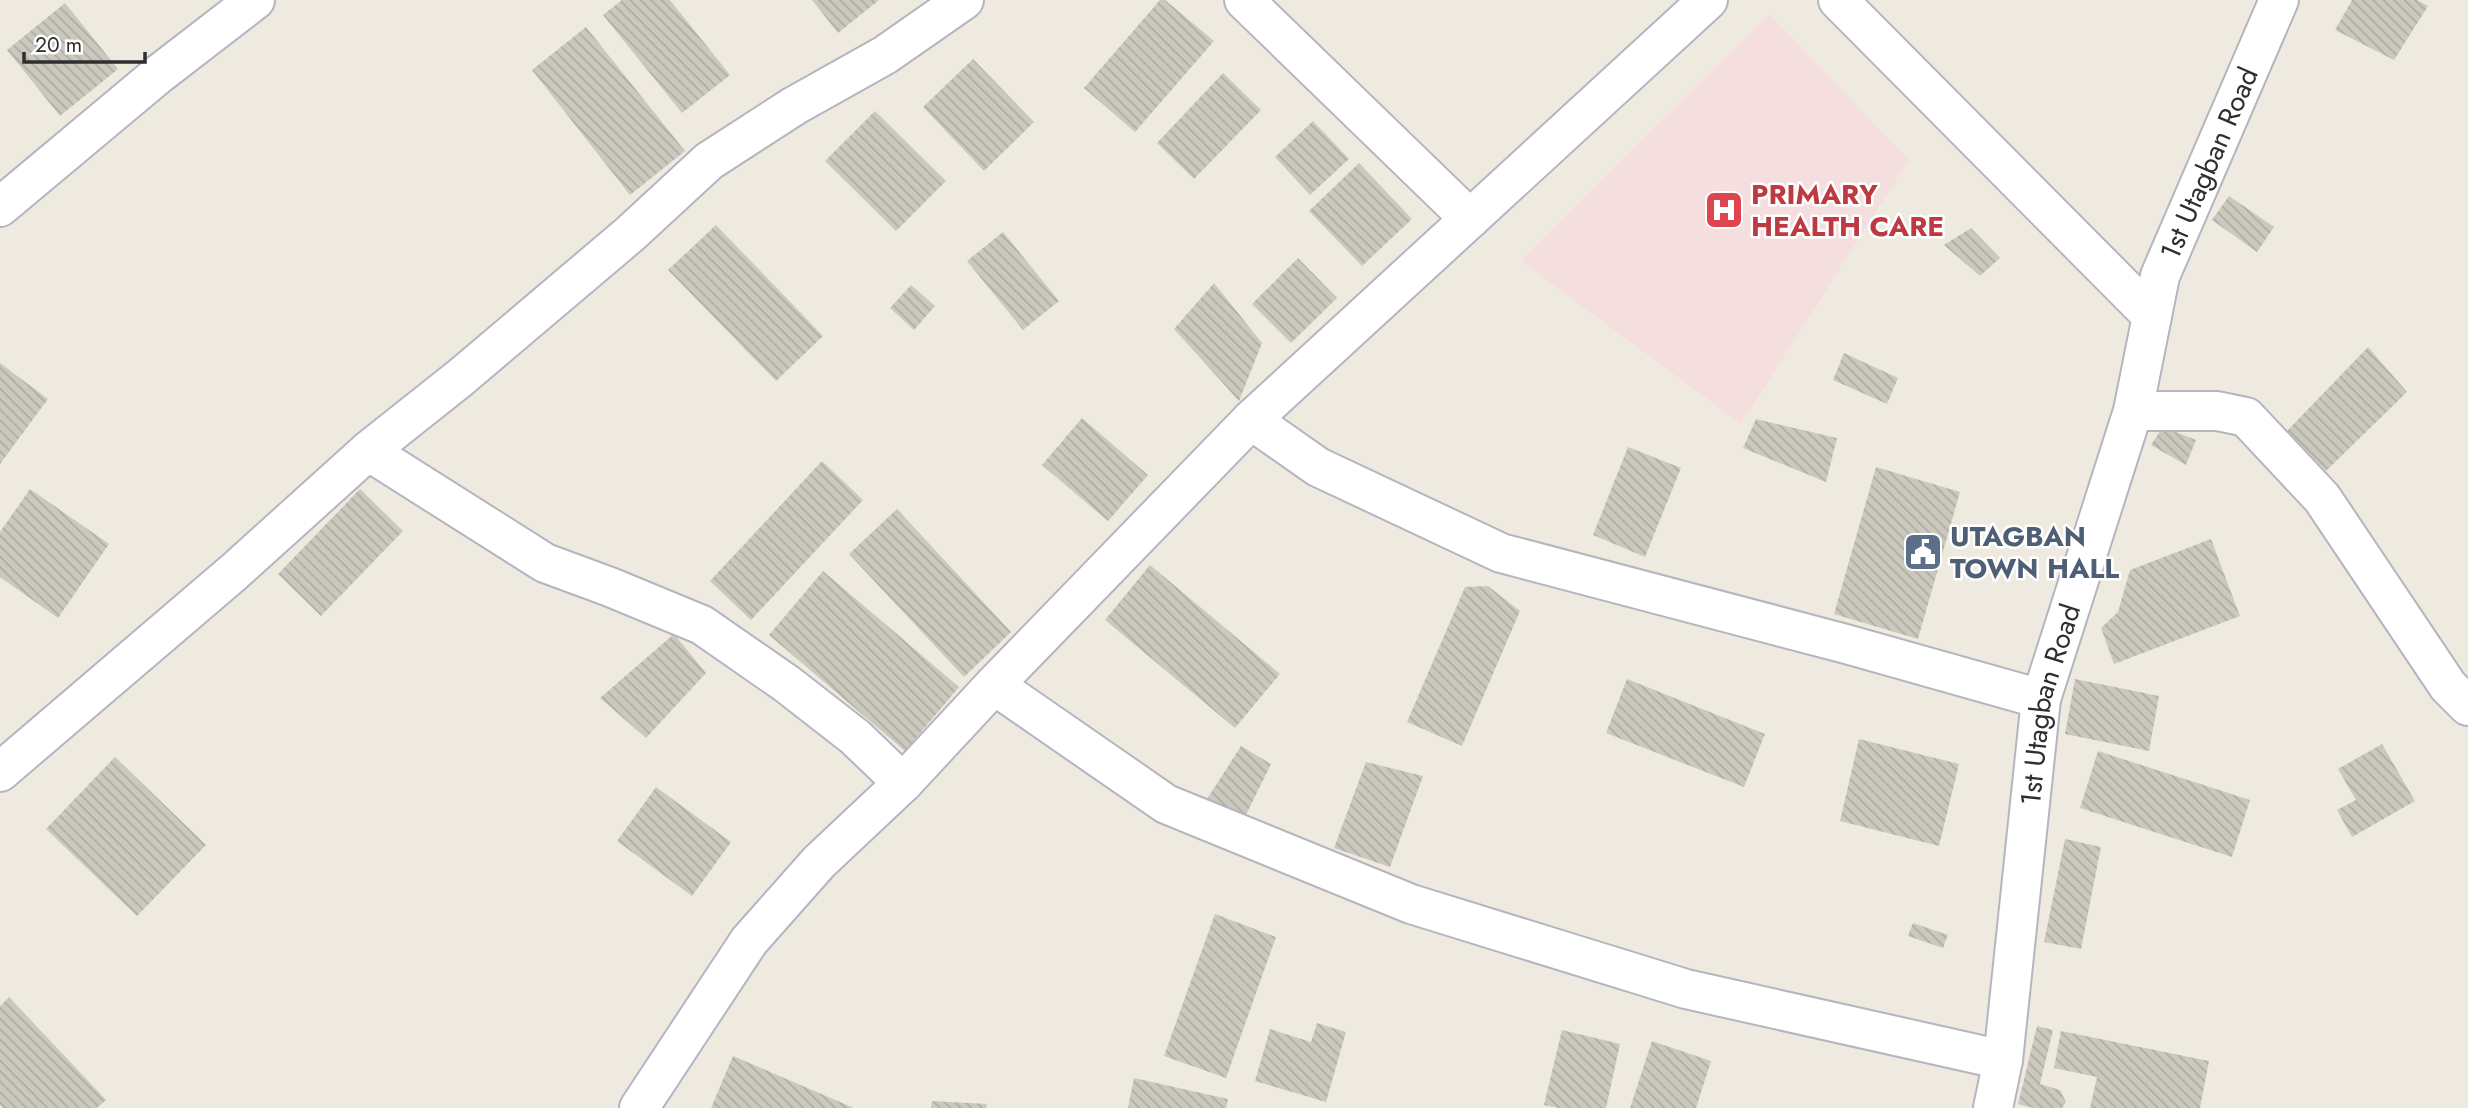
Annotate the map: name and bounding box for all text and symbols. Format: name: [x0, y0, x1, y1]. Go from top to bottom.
scale bar: [24, 21, 145, 65]
text: 20 m: [35, 30, 82, 60]
street label: 1st Utagban Road: [2149, 61, 2268, 266]
place label: PRIMARY HEALTH CARE: [1751, 174, 1944, 247]
hospital icon: PRIMARY HEALTH CARE: [1703, 189, 1745, 231]
place label: UTAGBAN TOWN HALL: [1950, 516, 2119, 589]
public building icon: UTAGBAN TOWN HALL: [1902, 531, 1944, 573]
street label: 1st Utagban Road: [2009, 599, 2091, 807]

